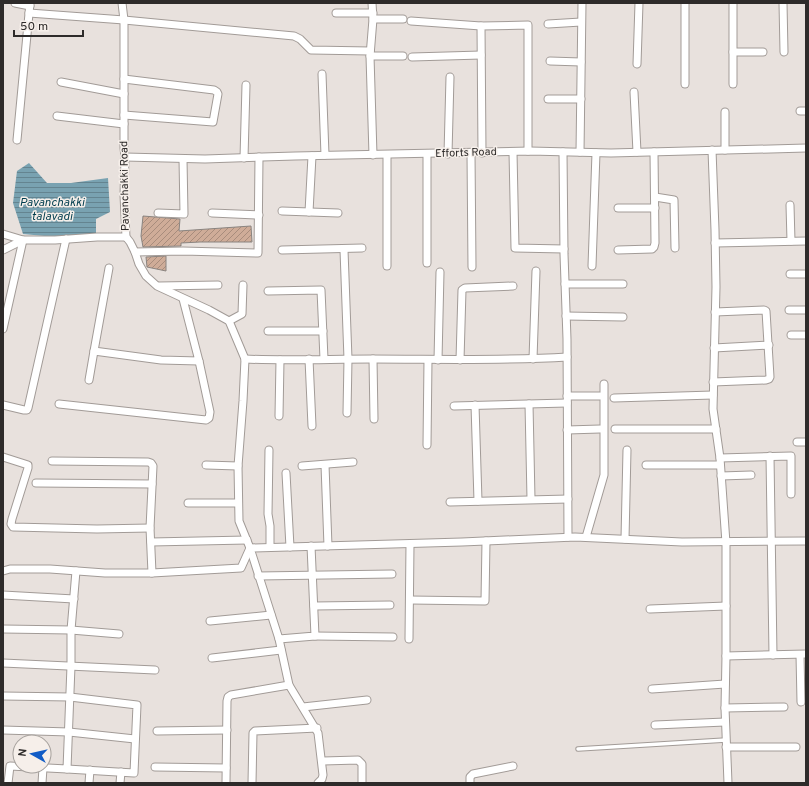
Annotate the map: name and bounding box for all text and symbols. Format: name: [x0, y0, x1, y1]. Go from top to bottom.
scale bar: [14, 12, 83, 38]
text: 50 m: [20, 19, 48, 35]
street label: Pavanchakki Road: [117, 141, 133, 231]
street label: Efforts Road: [435, 145, 497, 161]
water label: Pavanchakki talavadi: [20, 195, 85, 225]
north arrow: [12, 734, 52, 774]
text: N: [16, 748, 31, 758]

